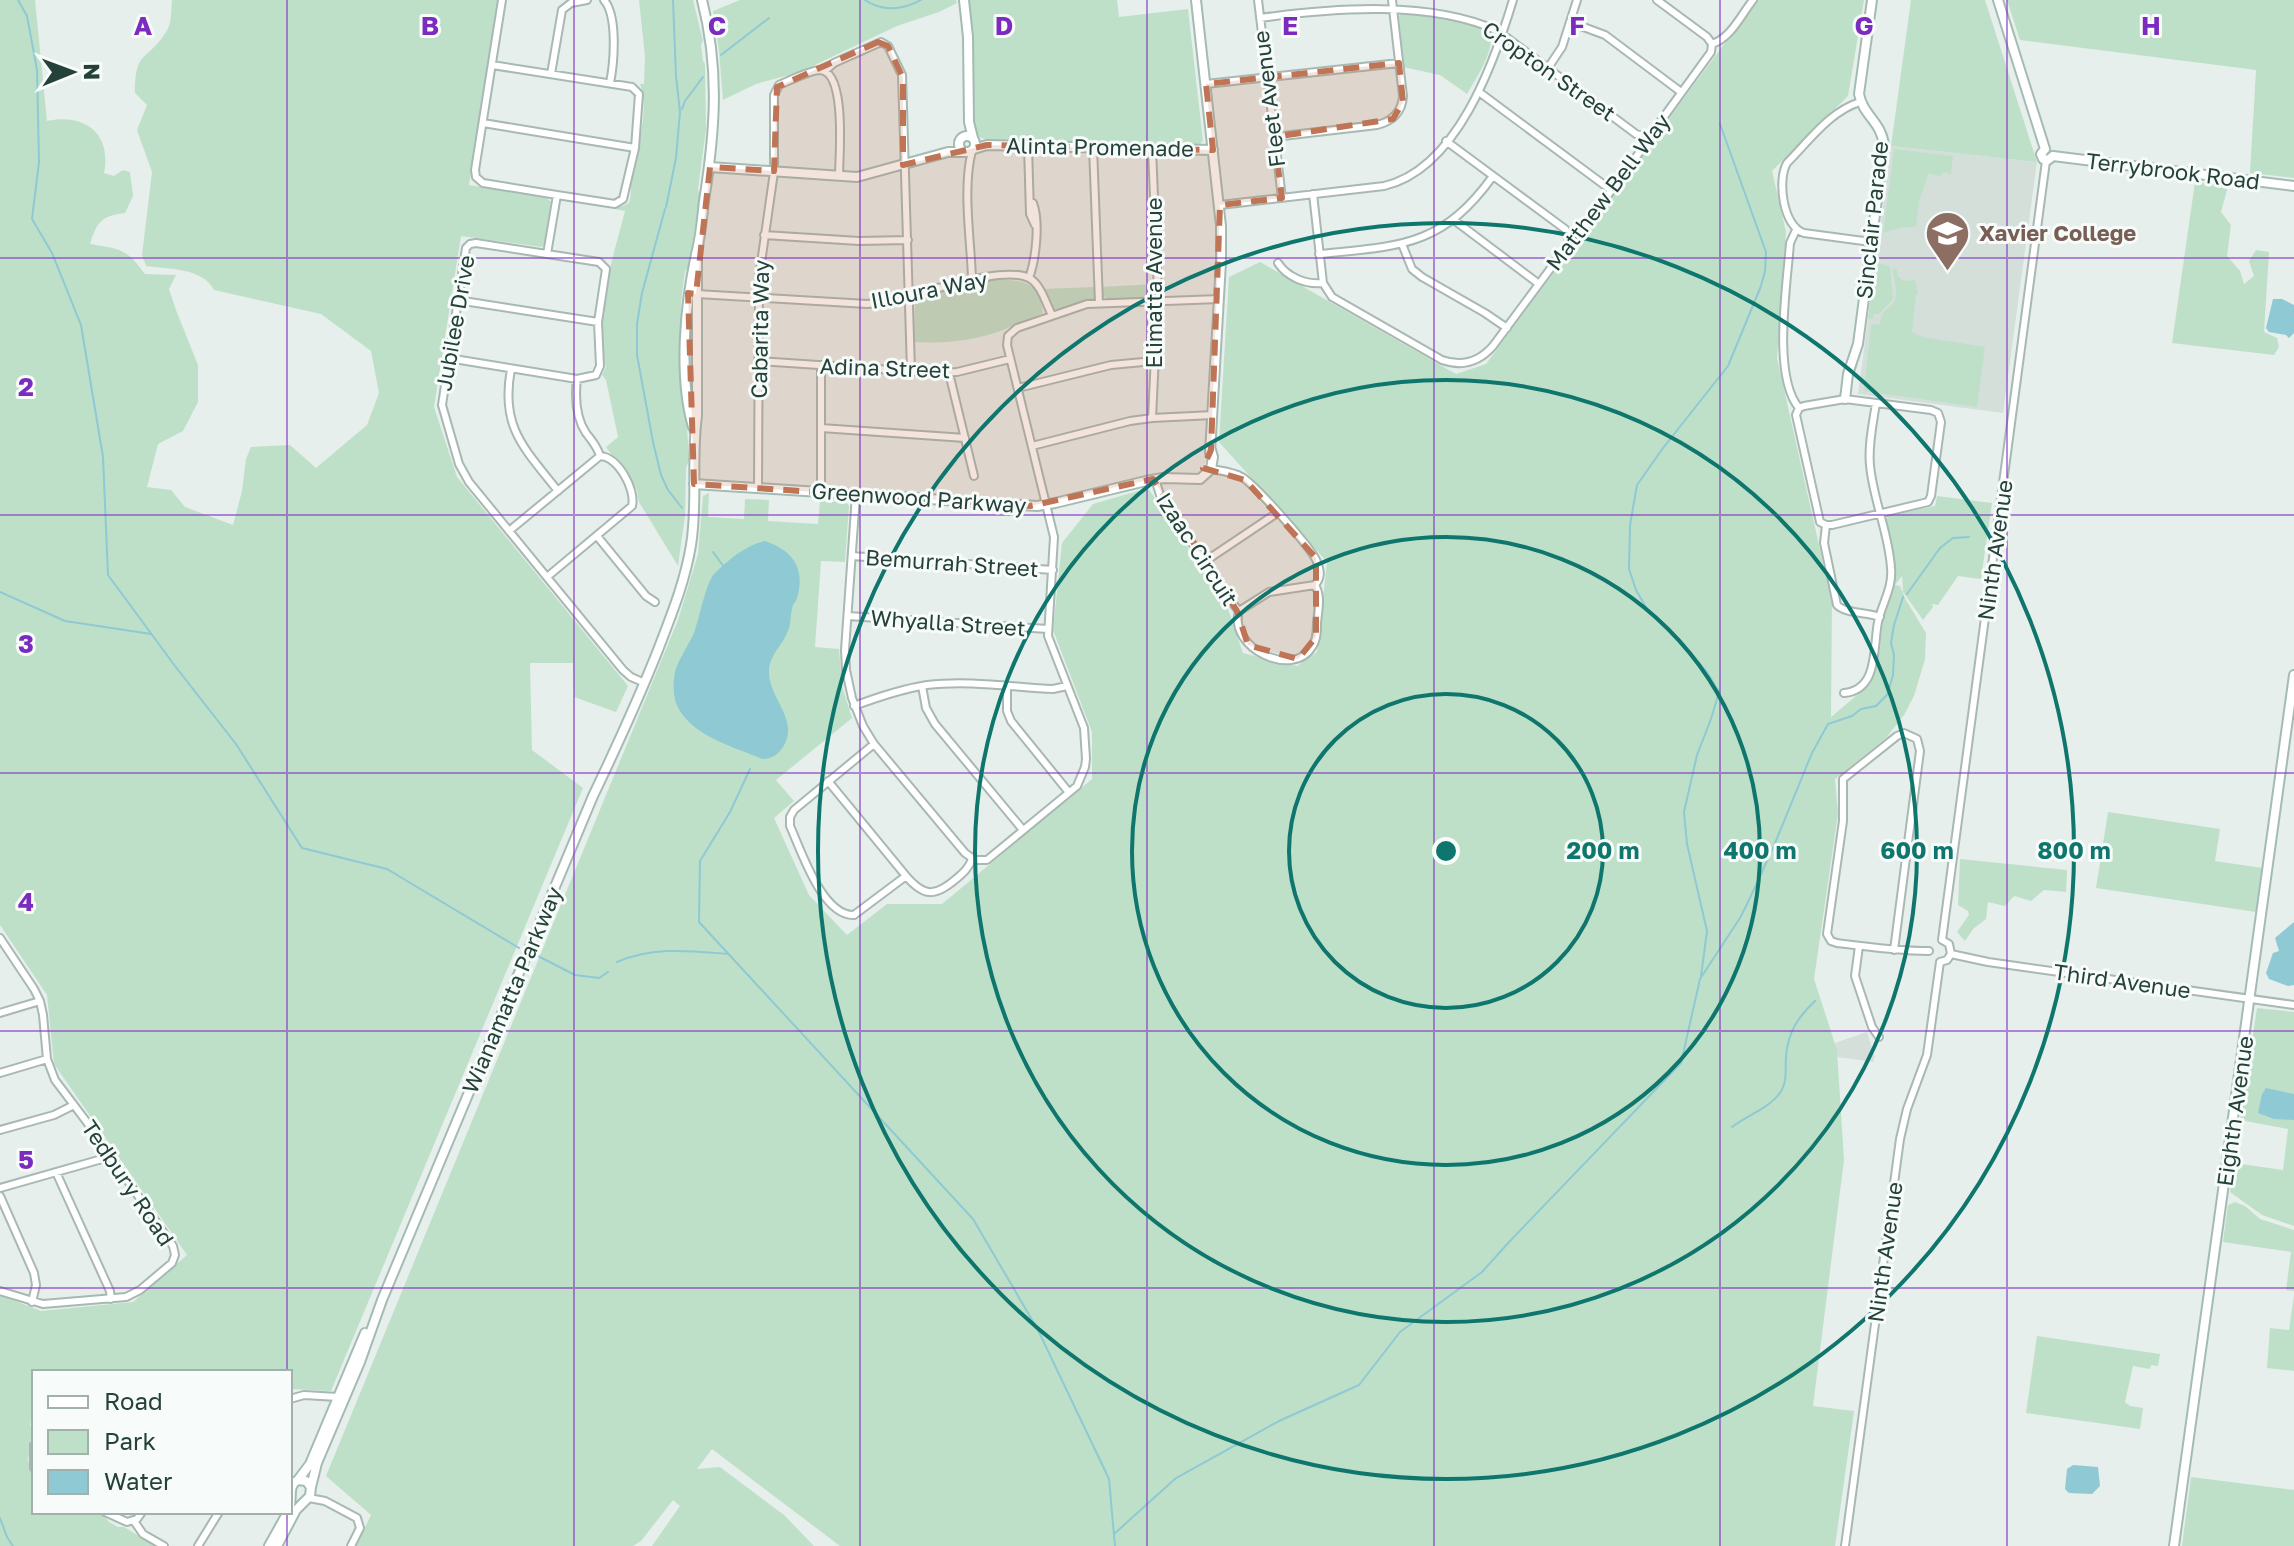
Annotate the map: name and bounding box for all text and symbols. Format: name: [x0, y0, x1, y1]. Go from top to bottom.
text: A: [134, 10, 153, 41]
text: B: [421, 10, 439, 41]
text: C: [708, 10, 726, 41]
text: D: [995, 10, 1013, 41]
text: E: [1282, 10, 1298, 41]
text: F: [1569, 10, 1585, 41]
text: G: [1854, 10, 1874, 41]
text: H: [2141, 10, 2161, 41]
street label: Cropton Street: [1478, 15, 1621, 126]
street label: Fleet Avenue: [1247, 29, 1290, 169]
north arrow: [32, 32, 112, 112]
text: N: [79, 63, 106, 80]
street label: Matthew Bell Way: [1540, 108, 1675, 276]
street label: Alinta Promenade: [1006, 131, 1194, 162]
street label: Sinclair Parade: [1850, 140, 1893, 300]
street label: Terrybrook Road: [2085, 146, 2261, 195]
street label: Elimatta Avenue: [1140, 197, 1167, 369]
school or university icon: Xavier College: [1924, 209, 1972, 272]
place label: Xavier College: [1979, 219, 2136, 246]
street label: Jubilee Drive: [429, 253, 480, 393]
street label: Cabarita Way: [745, 259, 774, 399]
street label: Illoura Way: [868, 265, 989, 314]
street label: Adina Street: [819, 352, 951, 383]
text: 2: [18, 371, 34, 402]
street label: Greenwood Parkway: [811, 477, 1027, 518]
street label: Ninth Avenue: [1971, 478, 2018, 622]
street label: Izaac Circuit: [1151, 487, 1244, 610]
street label: Bemurrah Street: [864, 543, 1040, 582]
street label: Whyalla Street: [870, 604, 1027, 641]
text: 3: [18, 628, 34, 659]
text: 200 m: [1567, 835, 1639, 864]
text: 400 m: [1723, 835, 1797, 864]
text: 600 m: [1880, 835, 1954, 864]
text: 800 m: [2037, 835, 2111, 864]
centre of rings: [1432, 837, 1460, 865]
street label: Wianamatta Parkway: [456, 882, 567, 1097]
text: 4: [18, 886, 34, 917]
street label: Third Avenue: [2052, 958, 2192, 1003]
street label: Eighth Avenue: [2211, 1034, 2258, 1188]
street label: Tedbury Road: [76, 1115, 180, 1251]
text: 5: [18, 1144, 34, 1175]
street label: Ninth Avenue: [1861, 1180, 1908, 1324]
legend: [32, 1370, 292, 1514]
text: Road: [104, 1386, 163, 1415]
text: Park: [104, 1426, 156, 1455]
text: Water: [104, 1466, 172, 1495]

